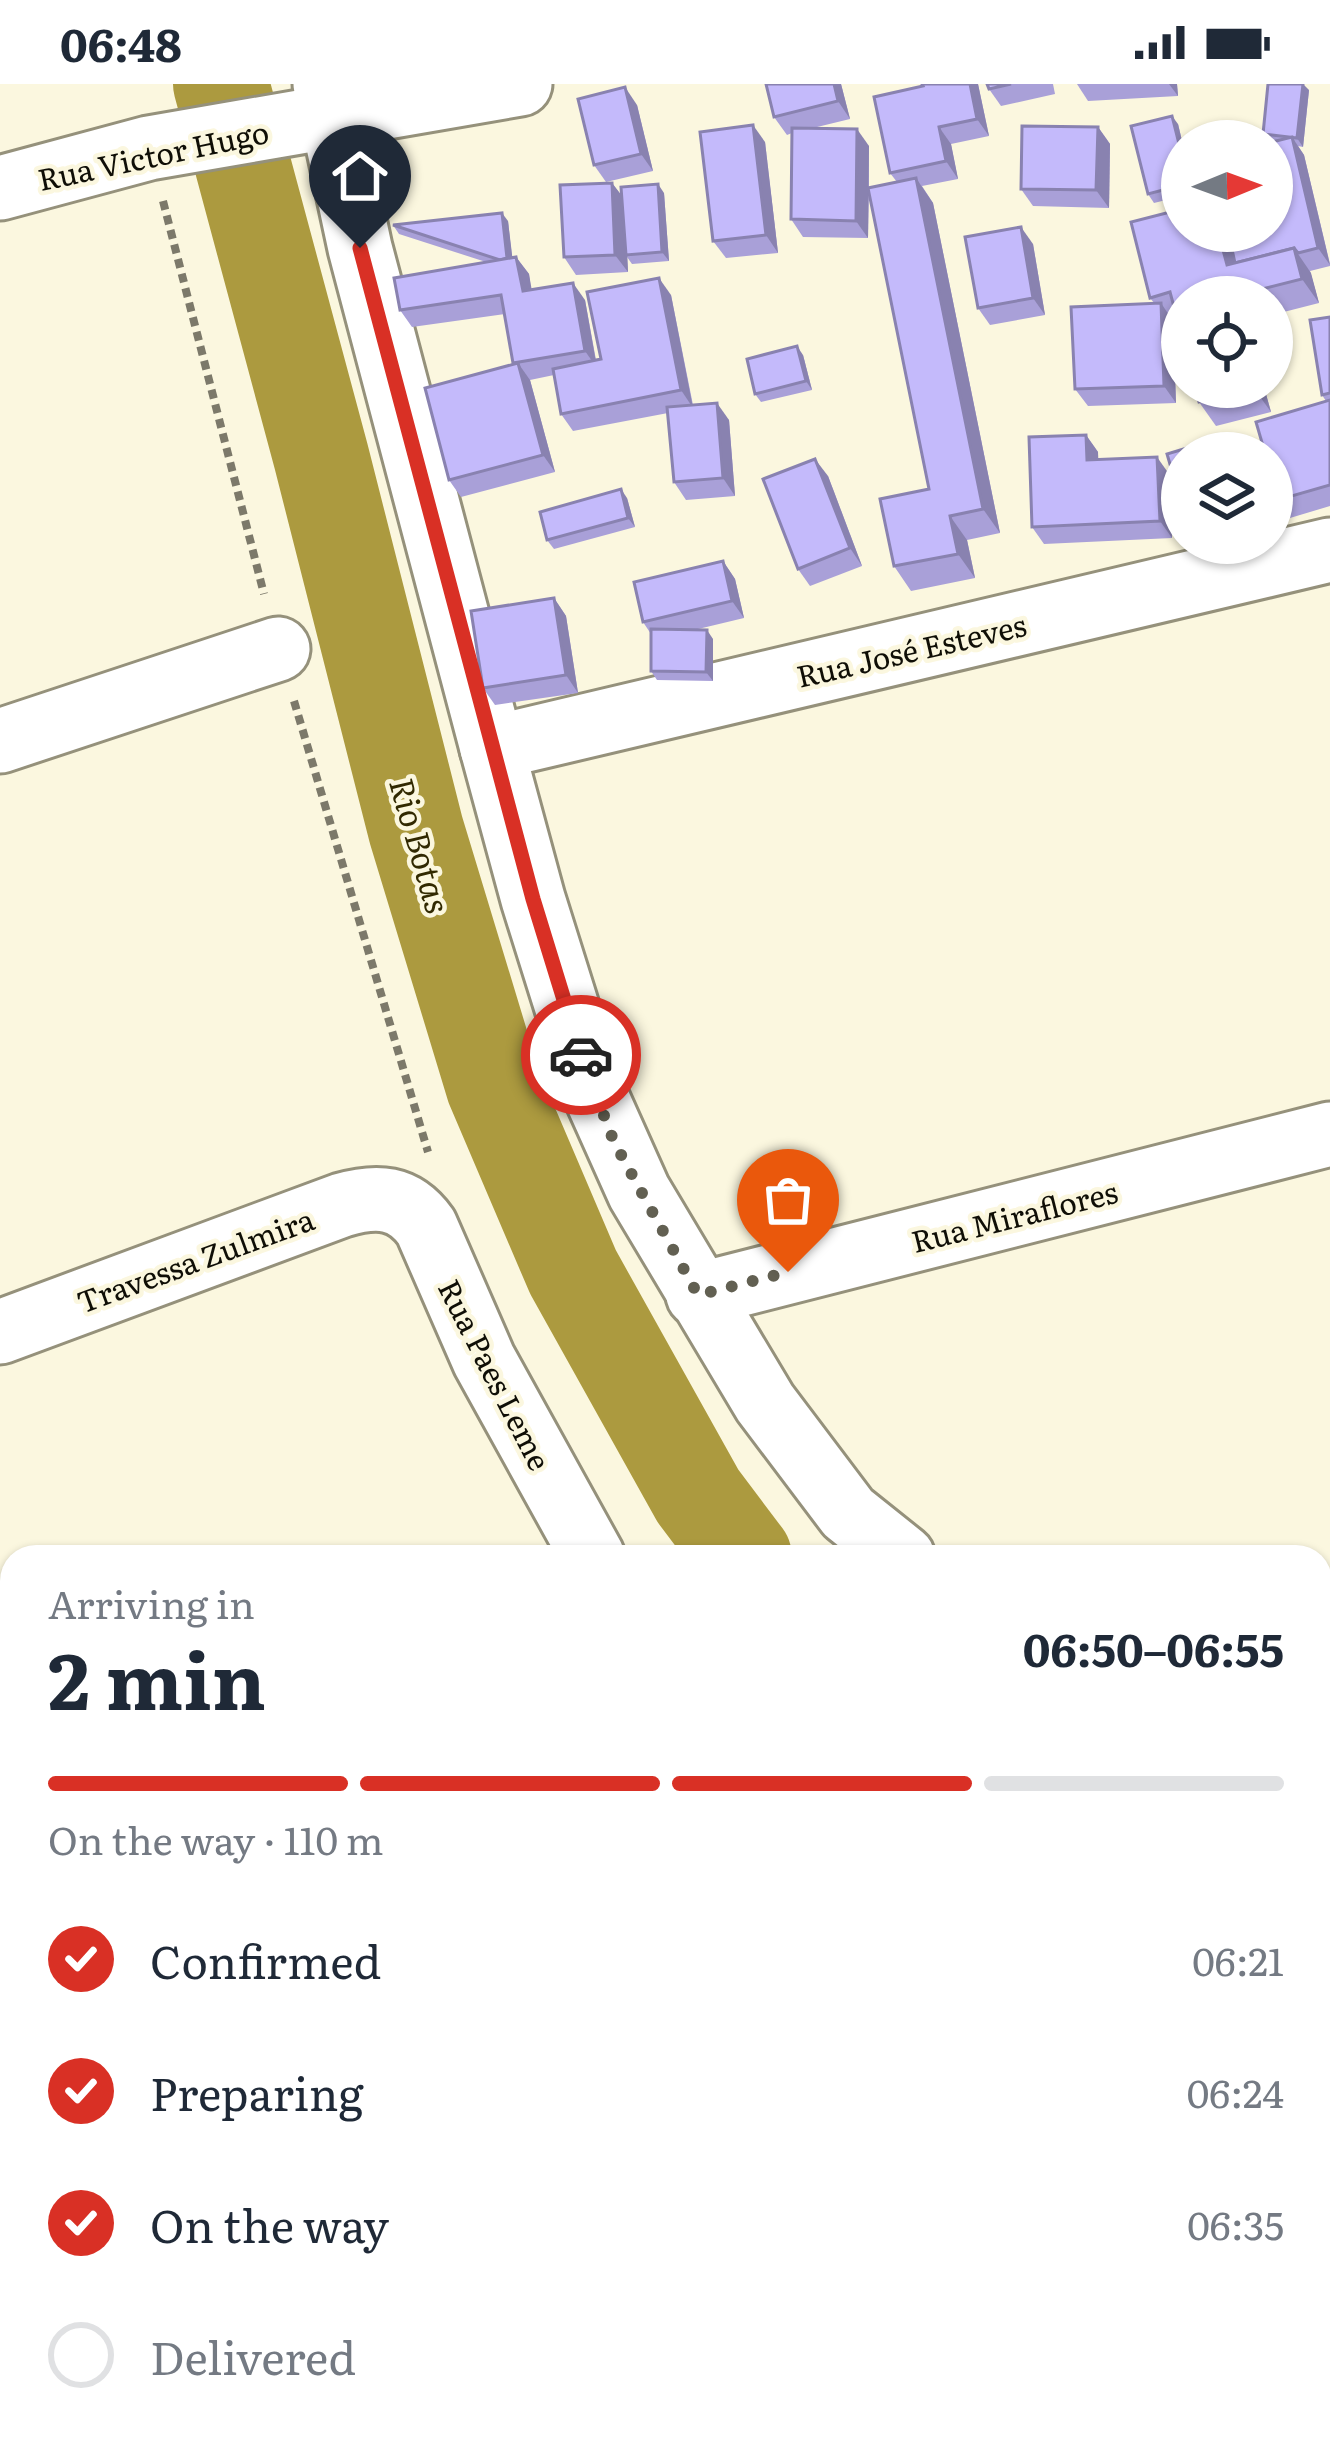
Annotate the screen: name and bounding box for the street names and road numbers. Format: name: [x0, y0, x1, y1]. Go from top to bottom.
street label: Rua Victor Hugo: [33, 108, 273, 200]
street label: Rua José Esteves: [792, 601, 1030, 697]
street label: Rua Miraflores: [906, 1168, 1122, 1262]
street label: Travessa Zulmira: [70, 1195, 321, 1322]
street label: Rua Paes Leme: [429, 1271, 563, 1477]

